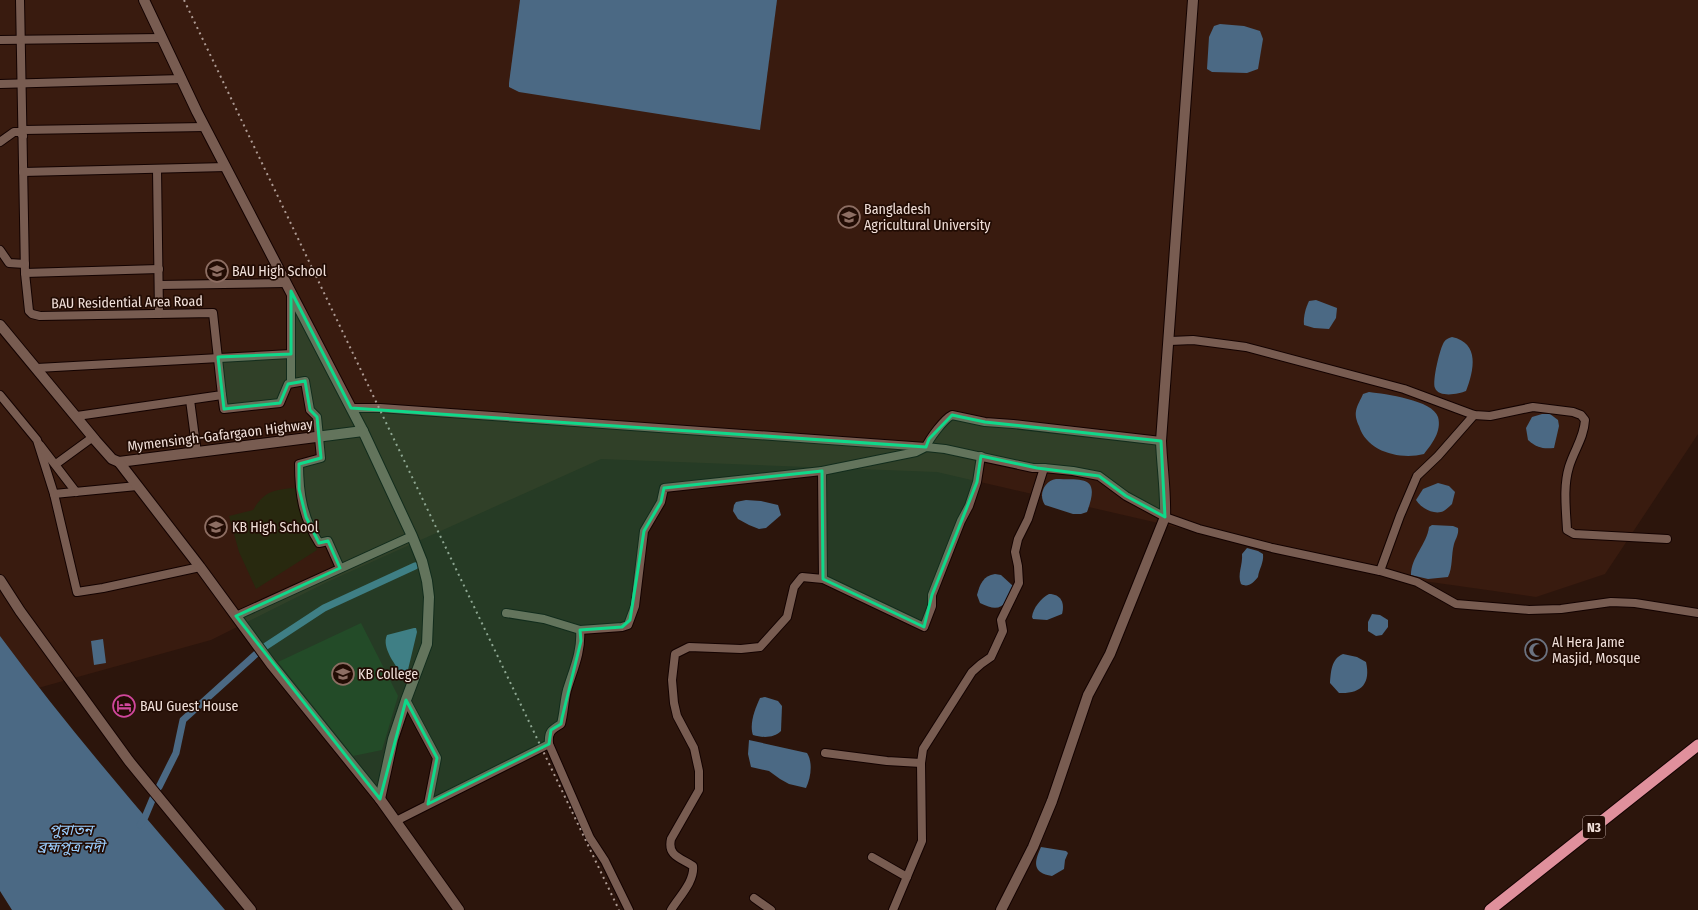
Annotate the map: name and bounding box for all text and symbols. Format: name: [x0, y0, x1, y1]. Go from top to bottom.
place label: Bangladesh Agricultural University: [864, 201, 991, 234]
school or university icon: Bangladesh Agricultural University: [836, 204, 862, 230]
school or university icon: BAU High School: [204, 258, 230, 284]
place label: BAU High School: [232, 263, 327, 280]
street label: BAU Residential Area Road: [51, 293, 203, 312]
street label: Mymensingh-Gafargaon Highway: [126, 416, 315, 455]
school or university icon: KB High School: [203, 514, 229, 540]
place label: KB High School: [232, 519, 319, 536]
place label: Al Hera Jame Masjid, Mosque: [1552, 634, 1641, 667]
mosque icon: Al Hera Jame Masjid, Mosque: [1523, 637, 1549, 663]
school or university icon: KB College: [330, 661, 356, 687]
place label: KB College: [358, 666, 418, 683]
hotel icon: BAU Guest House: [111, 693, 137, 719]
place label: BAU Guest House: [140, 698, 239, 715]
road number: N3: [1583, 816, 1605, 838]
water label: পুরাতন ব্রহ্মপুত্র নদী: [37, 821, 108, 856]

